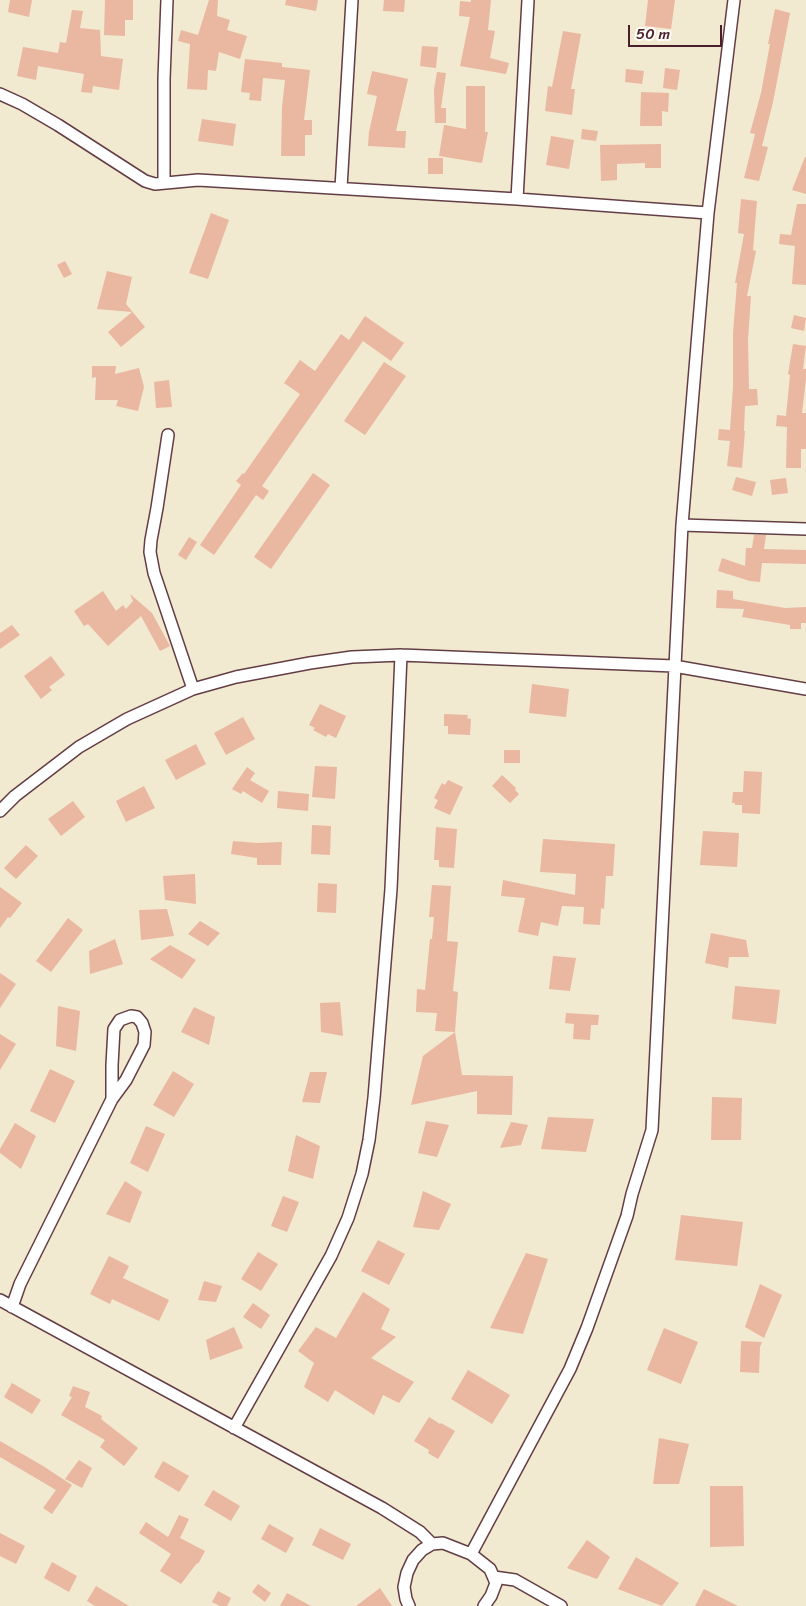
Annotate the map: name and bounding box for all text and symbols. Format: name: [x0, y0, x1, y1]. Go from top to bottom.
scale bar: [631, 15, 725, 47]
text: 50 m: [636, 21, 670, 47]

